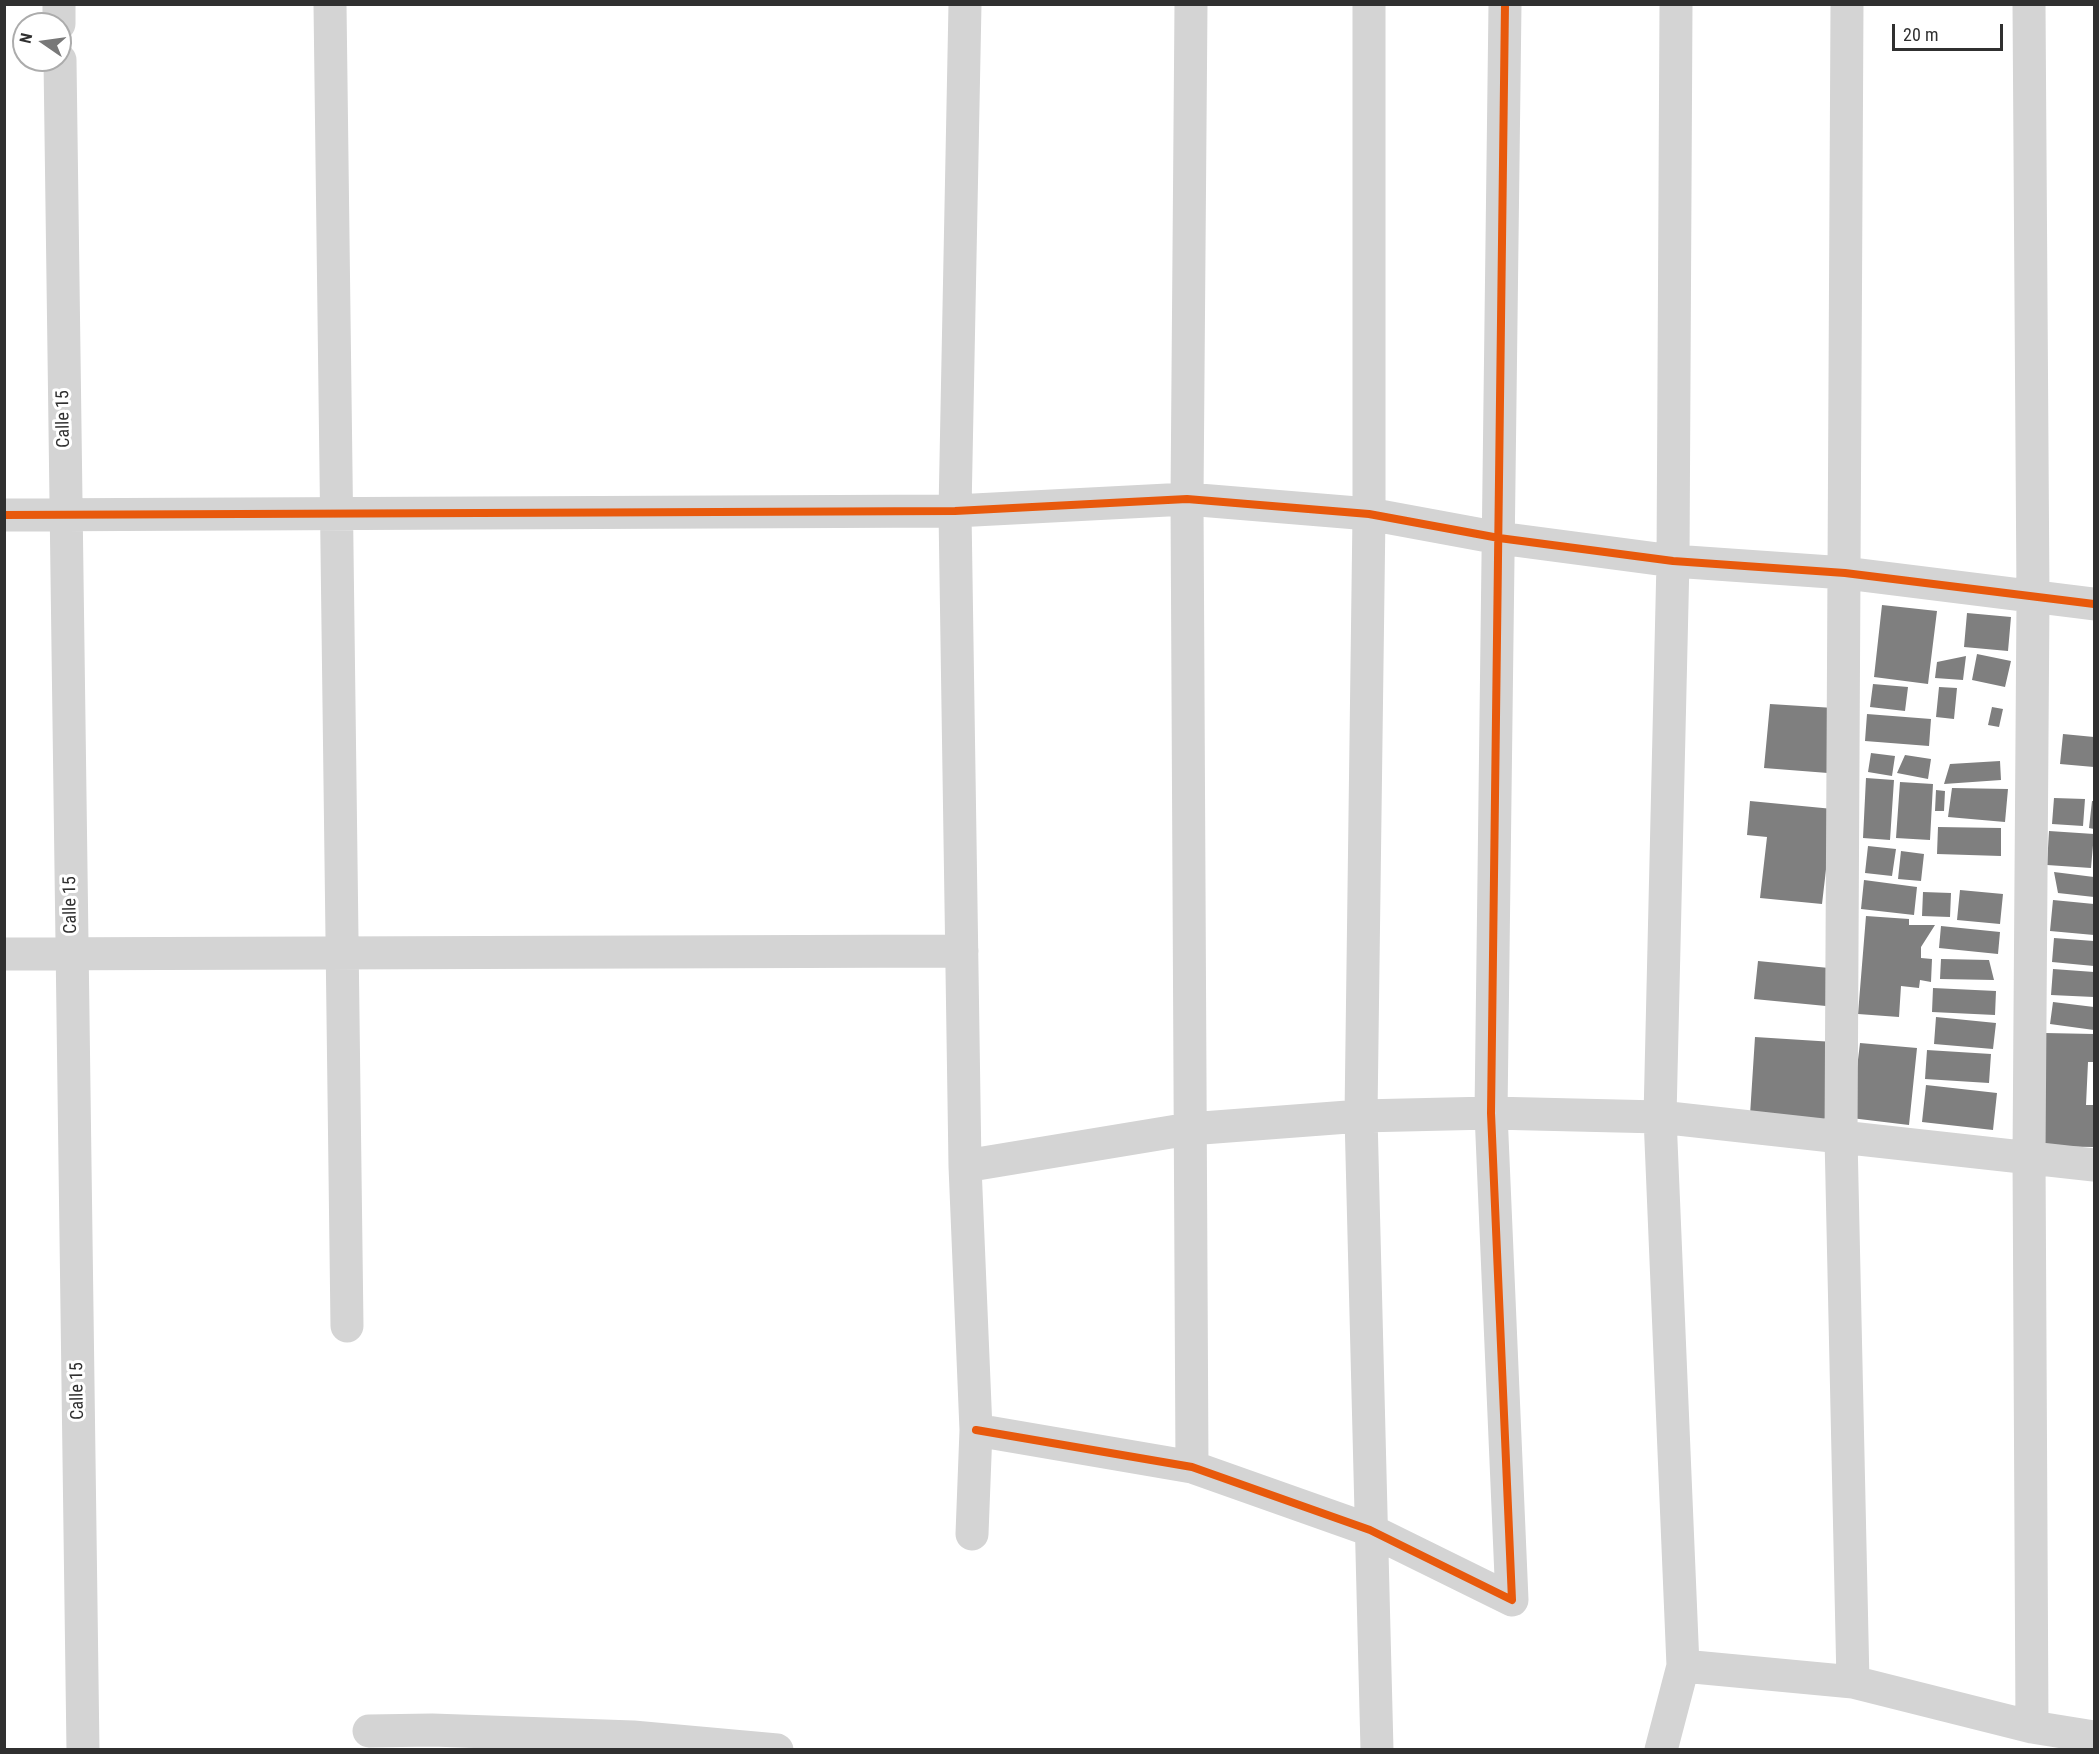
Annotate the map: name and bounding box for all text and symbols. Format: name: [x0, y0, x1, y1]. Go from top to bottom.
north arrow: [12, 12, 72, 72]
scale bar: [1895, 12, 2006, 50]
text: 20 m: [1903, 24, 1938, 45]
text: N: [16, 31, 36, 45]
street label: Calle 15: [53, 390, 75, 448]
street label: Calle 15: [60, 876, 82, 934]
street label: Calle 15: [67, 1362, 89, 1420]

